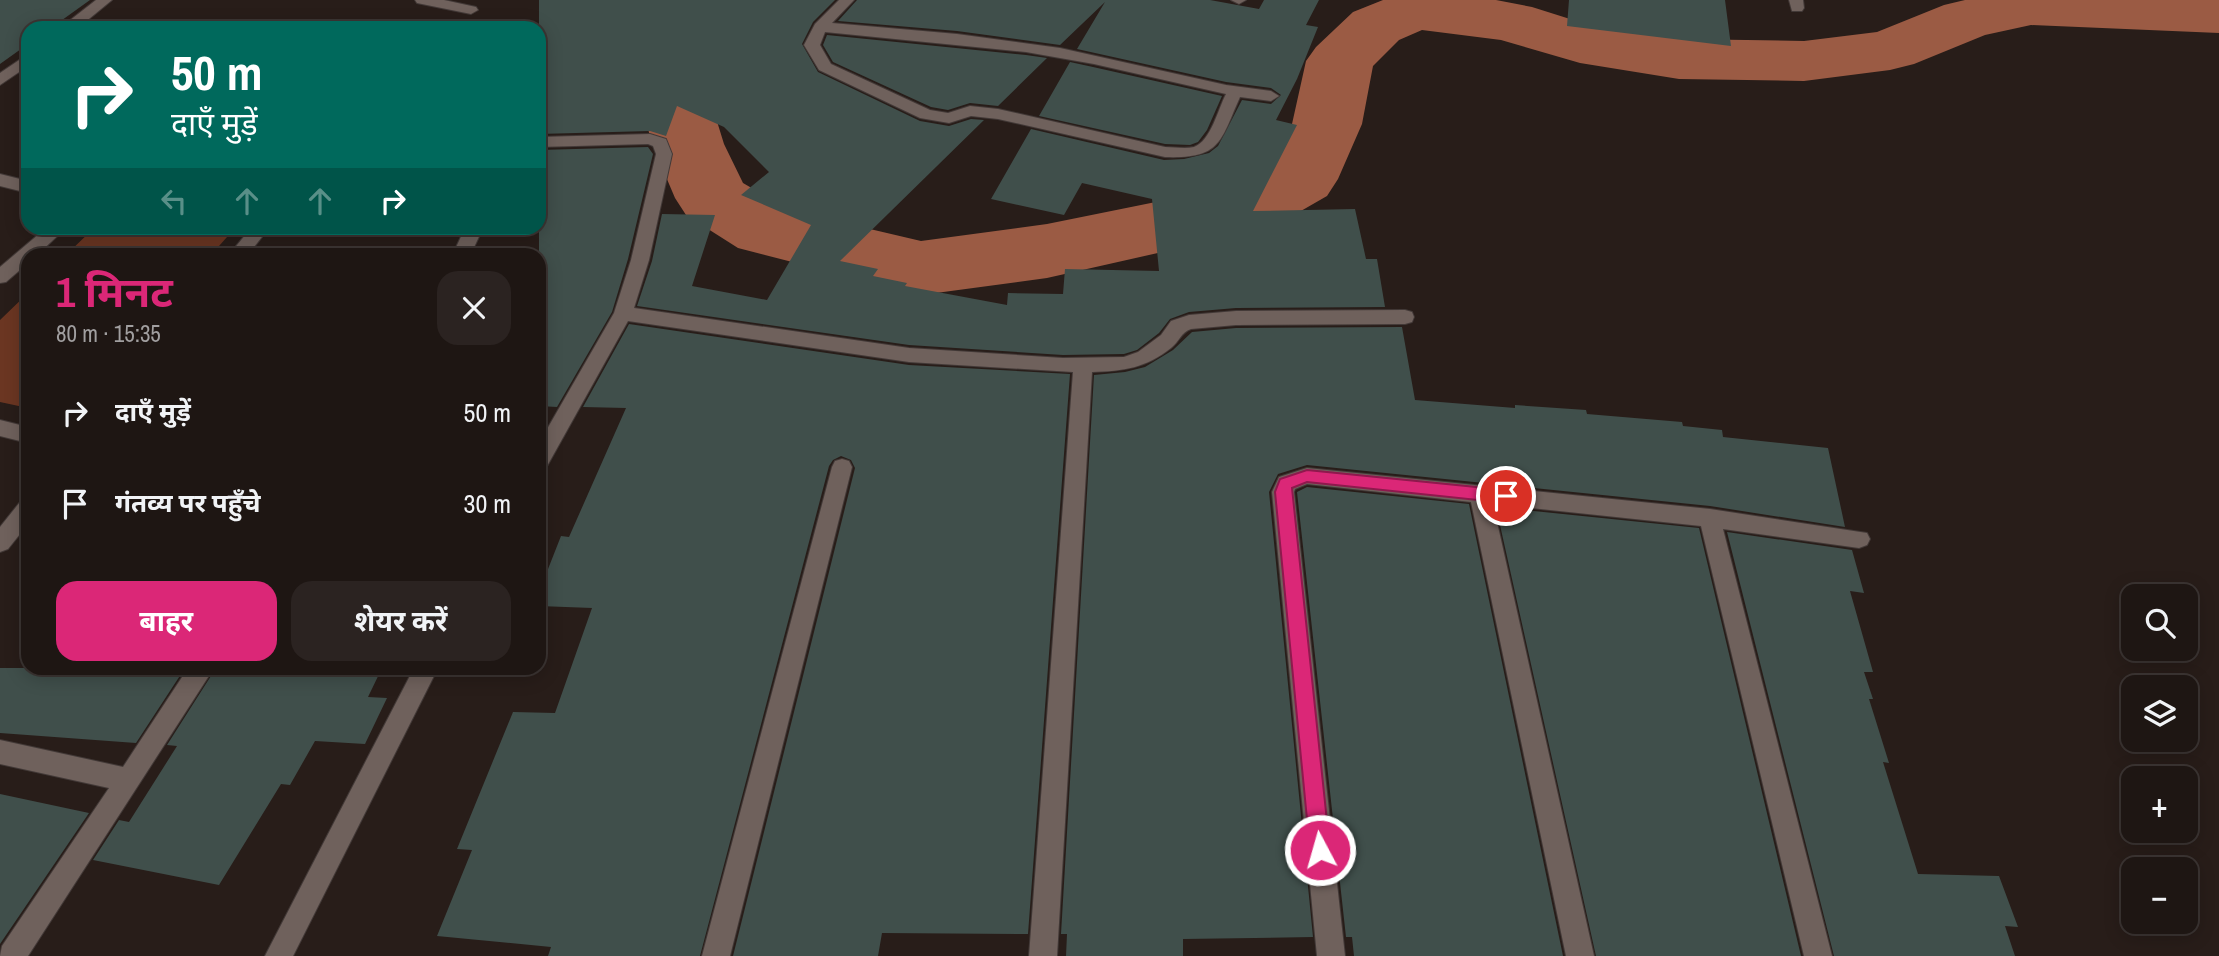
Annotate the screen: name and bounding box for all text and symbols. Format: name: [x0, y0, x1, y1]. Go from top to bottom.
text: 50 m: [171, 39, 263, 105]
icon: right: [56, 49, 147, 140]
text: दाएँ मुड़ें: [171, 102, 258, 145]
icon: left: [155, 182, 193, 220]
icon: ahead: [228, 182, 266, 220]
icon: ahead: [301, 182, 339, 220]
icon: right: [374, 182, 412, 220]
text: 1 मिनट: [56, 264, 173, 320]
button: close: [437, 271, 511, 345]
text: 80 m · 15:35: [56, 318, 161, 349]
icon: right: [56, 394, 94, 432]
text: दाएँ मुड़ें: [115, 394, 191, 429]
text: 50 m: [464, 395, 511, 430]
pin: [1476, 466, 1536, 526]
icon: arrive: [1487, 477, 1525, 515]
icon: arrive: [56, 485, 94, 523]
text: गंतव्य पर पहुँचे: [115, 485, 261, 520]
text: 30 m: [464, 486, 511, 521]
button: बाहर: [56, 581, 277, 661]
button: शेयर करें: [291, 581, 511, 661]
map controls: [2121, 584, 2198, 934]
button: search: [2121, 584, 2198, 661]
button: layers: [2121, 675, 2198, 752]
button: +: [2121, 766, 2198, 843]
position arrow: [1283, 813, 1357, 887]
button: −: [2121, 857, 2198, 934]

